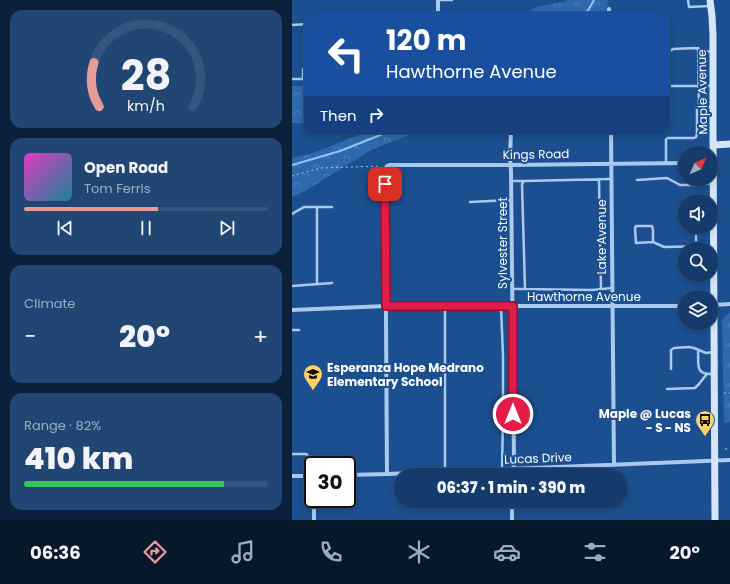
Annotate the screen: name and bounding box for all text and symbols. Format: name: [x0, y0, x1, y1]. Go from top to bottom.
text: 120 m: [386, 21, 466, 60]
icon: left: [320, 28, 372, 80]
text: 28: [121, 46, 171, 105]
street label: Maple Avenue: [693, 49, 711, 135]
text: Hawthorne Avenue: [386, 59, 557, 84]
text: km/h: [127, 95, 165, 115]
icon: right: [365, 104, 387, 126]
text: Then: [320, 105, 357, 126]
street label: Kings Road: [503, 145, 569, 163]
north arrow: [678, 146, 718, 186]
map controls: [678, 146, 718, 330]
text: Open Road: [84, 157, 168, 178]
pin: [368, 167, 402, 201]
icon: arrive: [374, 173, 396, 195]
text: Tom Ferris: [84, 179, 151, 198]
button: sound: [678, 194, 718, 234]
street label: Sylvester Street: [494, 197, 511, 289]
street label: Lake Avenue: [593, 199, 610, 275]
icon: previous: [54, 217, 76, 239]
icon: pause: [135, 217, 157, 239]
icon: next: [216, 217, 238, 239]
button: search: [678, 242, 718, 282]
street label: Hawthorne Avenue: [527, 288, 641, 305]
button: layers: [678, 290, 718, 330]
text: Climate: [24, 294, 75, 313]
text: 20°: [119, 315, 170, 358]
text: −: [24, 321, 36, 352]
text: +: [253, 321, 268, 352]
place label: Esperanza Hope Medrano Elementary School: [327, 359, 484, 390]
school or university icon: Esperanza Hope Medrano Elementary School: [302, 363, 324, 391]
position arrow: [492, 393, 534, 435]
place label: Maple @ Lucas - S - NS: [599, 405, 691, 436]
bus stop icon: Maple @ Lucas - S - NS: [694, 409, 716, 437]
text: Range · 82%: [24, 416, 101, 435]
text: 410 km: [24, 437, 133, 480]
street label: Lucas Drive: [504, 448, 572, 468]
speed limit sign: 30: [304, 456, 356, 508]
text: 06:37 · 1 min · 390 m: [437, 477, 585, 498]
icon: directions: [141, 538, 169, 566]
icon: music: [229, 538, 257, 566]
icon: phone: [317, 538, 345, 566]
icon: climate: [405, 538, 433, 566]
icon: car: [493, 538, 521, 566]
icon: filters: [581, 538, 609, 566]
text: 06:36: [30, 540, 81, 565]
text: 20°: [669, 540, 700, 565]

